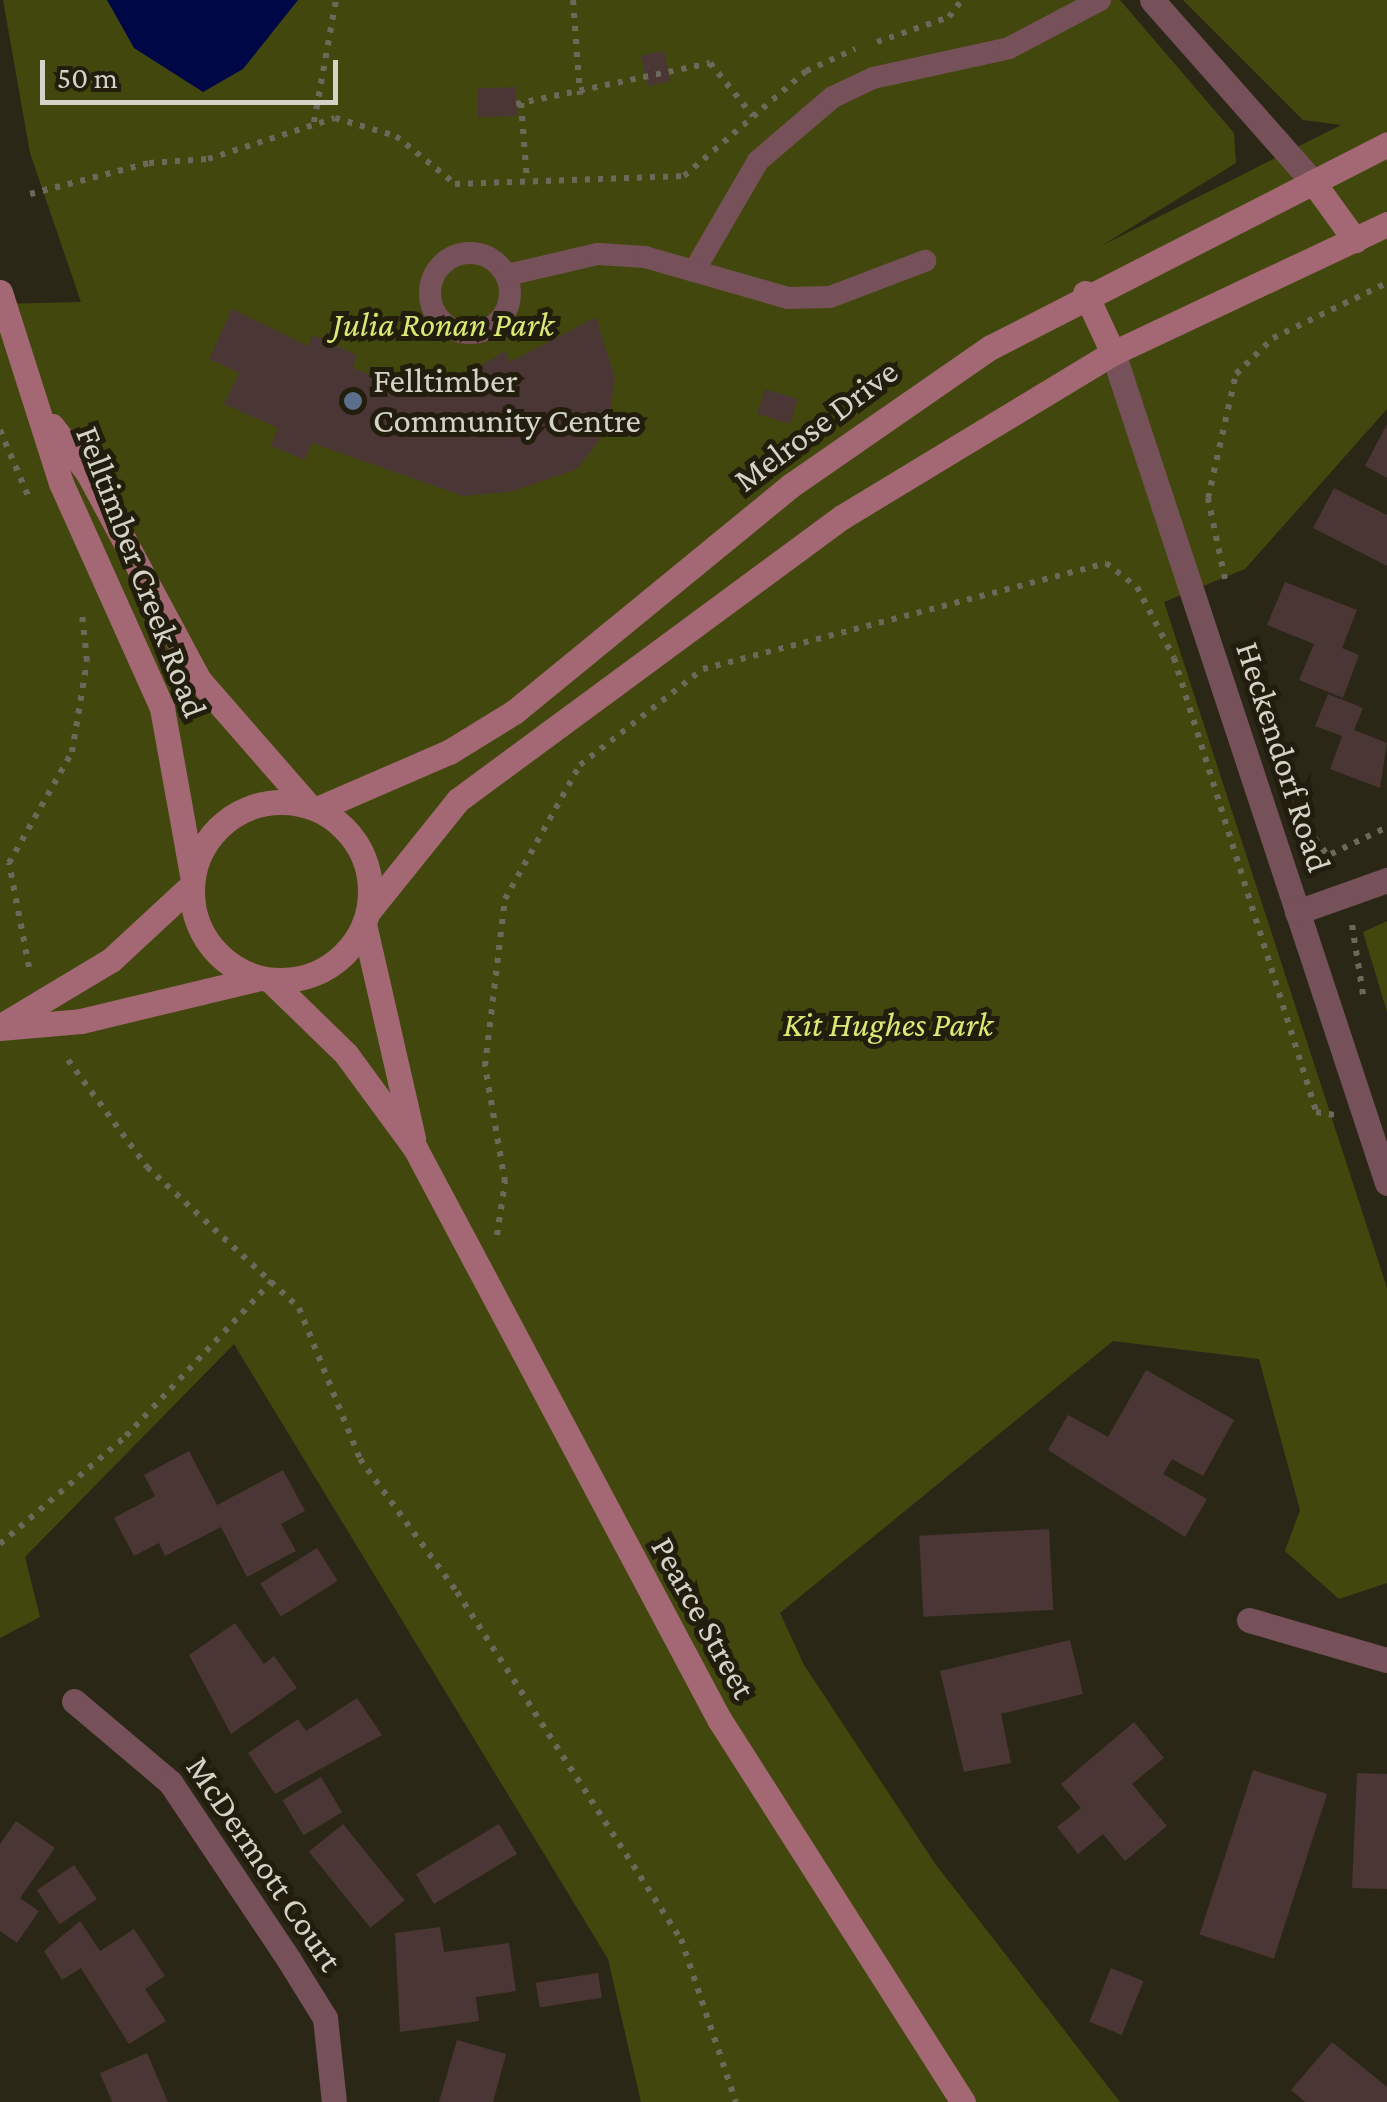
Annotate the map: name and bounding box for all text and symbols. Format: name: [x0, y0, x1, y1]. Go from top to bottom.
scale bar: [45, 40, 342, 102]
text: 50 m: [57, 61, 118, 94]
park label: Julia Ronan Park: [332, 304, 554, 346]
street label: Melrose Drive: [726, 351, 906, 501]
place label: Felltimber Community Centre: [373, 360, 641, 442]
marker: Felltimber Community Centre: [342, 390, 364, 412]
street label: Felltimber Creek Road: [66, 420, 216, 724]
street label: Heckendorf Road: [1226, 637, 1340, 877]
park label: Kit Hughes Park: [783, 1004, 993, 1046]
street label: Pearce Street: [641, 1530, 765, 1706]
street label: McDermott Court: [177, 1748, 351, 1980]

